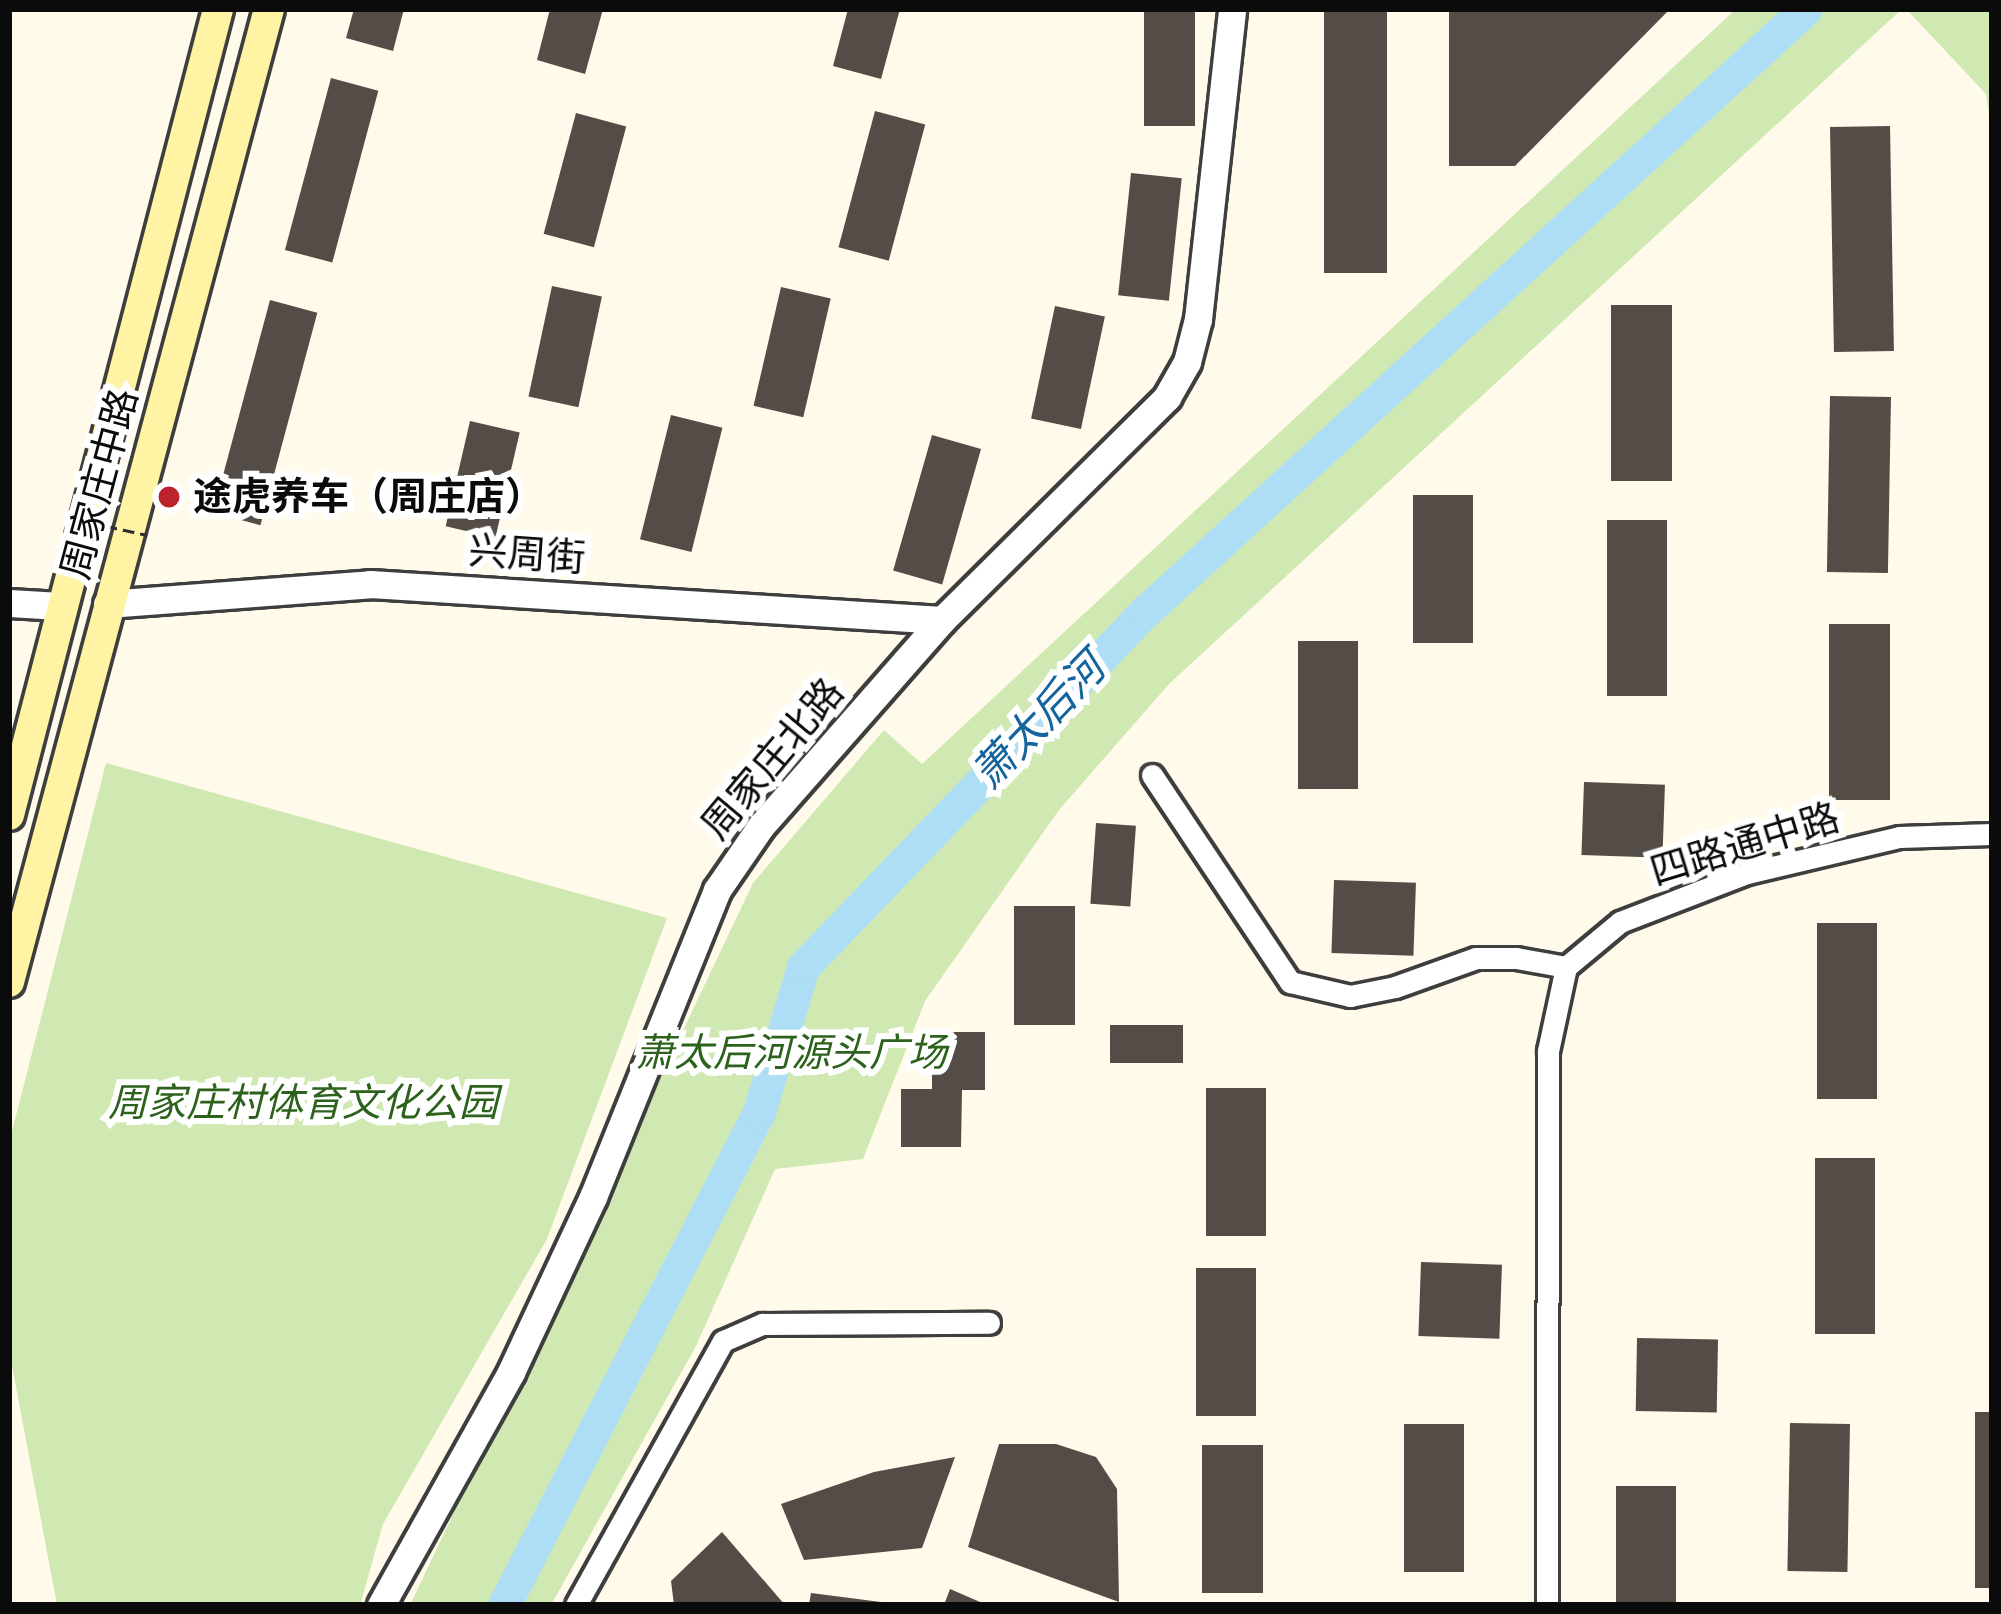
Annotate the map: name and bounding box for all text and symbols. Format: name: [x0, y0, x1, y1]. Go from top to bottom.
street label: 周家庄中路: [52, 384, 148, 584]
place label: 途虎养车（周庄店）: [193, 474, 544, 520]
marker: 途虎养车（周庄店）: [156, 484, 182, 510]
street label: 兴周街: [467, 528, 587, 582]
water label: 萧太后河: [963, 643, 1115, 799]
street label: 周家庄北路: [692, 669, 854, 849]
street label: 四路通中路: [1645, 794, 1845, 896]
park label: 萧太后河源头广场: [635, 1030, 947, 1076]
park label: 周家庄村体育文化公园: [108, 1080, 498, 1126]

